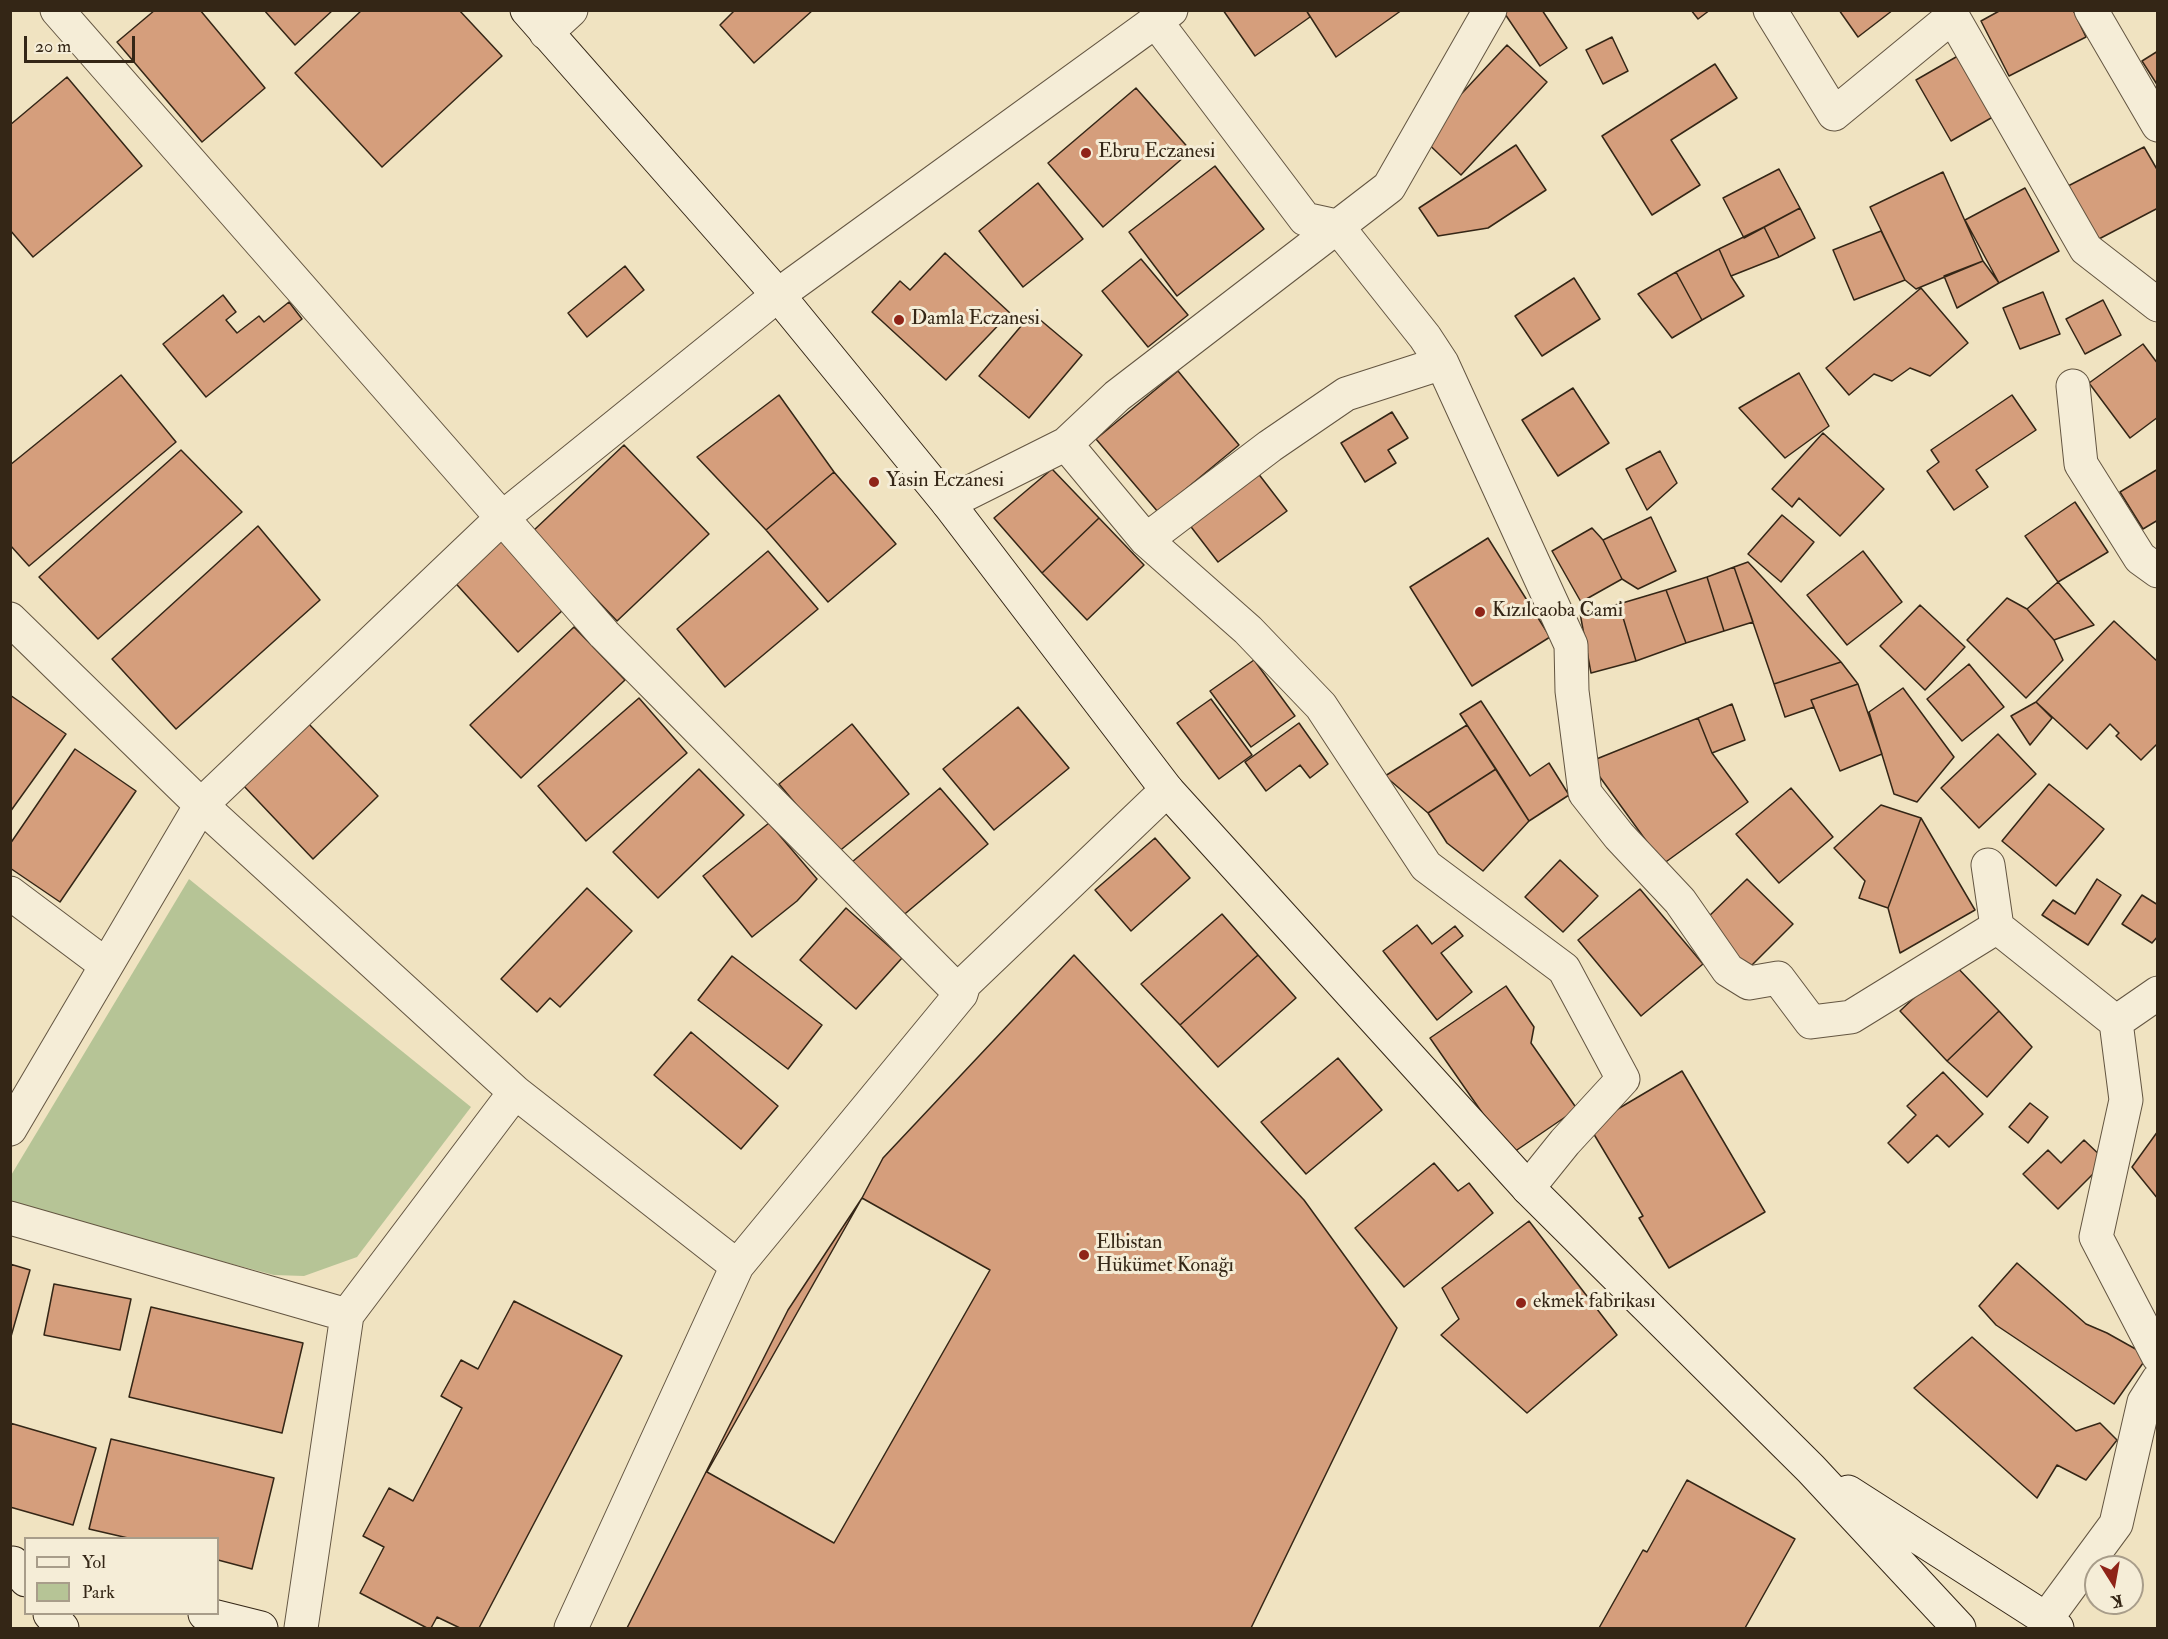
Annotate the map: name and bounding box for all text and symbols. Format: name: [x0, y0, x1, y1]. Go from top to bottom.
scale bar: [27, 24, 138, 62]
text: 20 m: [35, 35, 71, 58]
place label: Ebru Eczanesi: [1098, 141, 1215, 165]
marker: Ebru Eczanesi: [1079, 146, 1093, 160]
place label: Damla Eczanesi: [911, 308, 1040, 332]
marker: Damla Eczanesi: [892, 313, 906, 327]
place label: Yasin Eczanesi: [886, 470, 1004, 494]
marker: Yasin Eczanesi: [867, 475, 881, 489]
place label: Kızılcaoba Cami: [1492, 600, 1623, 624]
marker: Kızılcaoba Cami: [1473, 605, 1487, 619]
place label: Elbistan Hükümet Konağı: [1096, 1232, 1234, 1279]
marker: Elbistan Hükümet Konağı: [1077, 1248, 1091, 1262]
place label: ekmek fabrikası: [1533, 1291, 1655, 1315]
marker: ekmek fabrikası: [1514, 1296, 1528, 1310]
legend: [24, 1537, 219, 1615]
text: Yol: [82, 1551, 106, 1574]
north arrow: [2084, 1555, 2144, 1615]
text: Park: [82, 1581, 115, 1604]
text: K: [2110, 1590, 2124, 1612]

